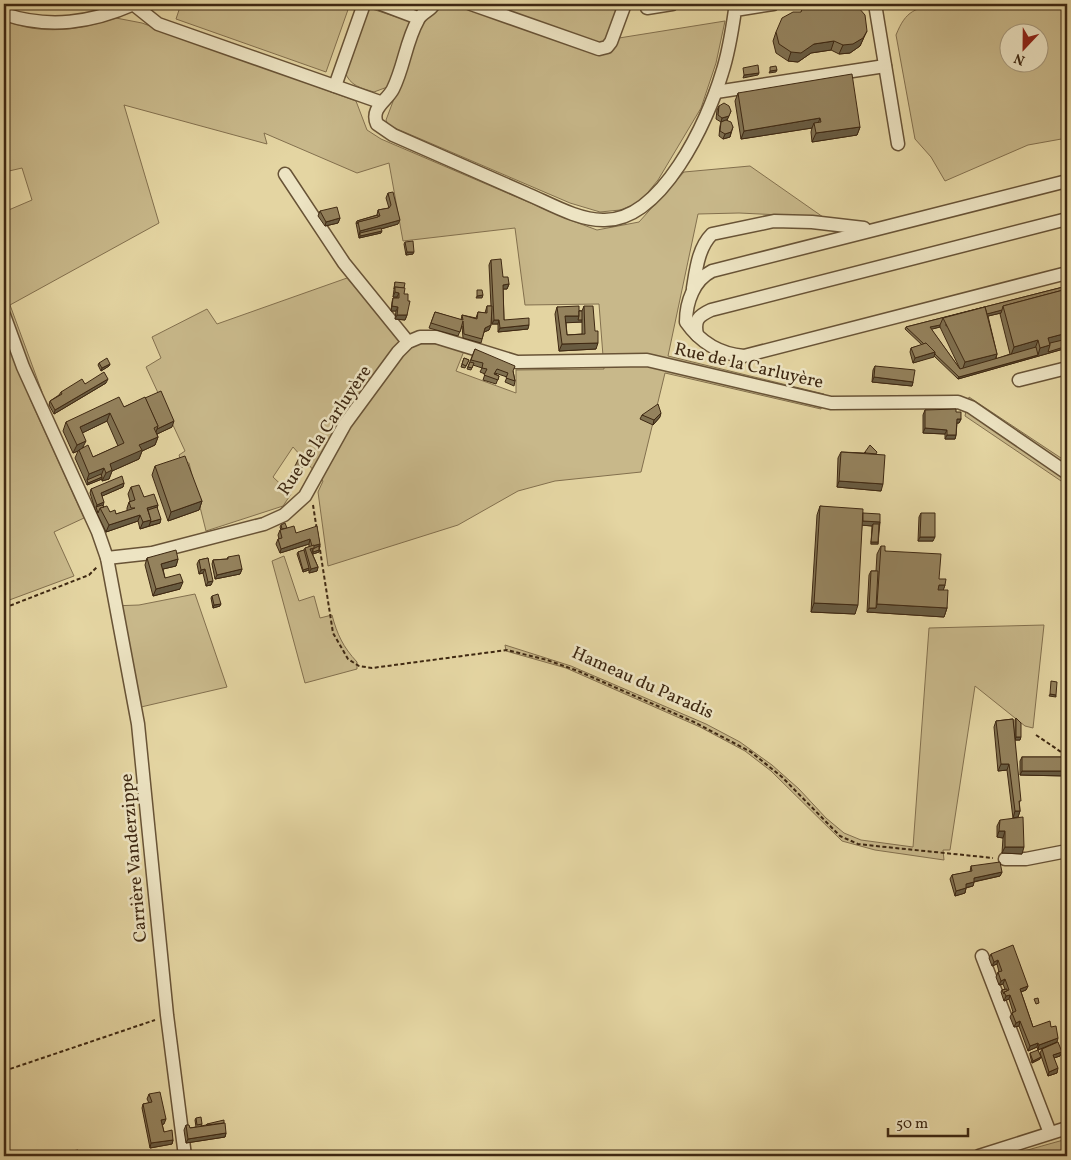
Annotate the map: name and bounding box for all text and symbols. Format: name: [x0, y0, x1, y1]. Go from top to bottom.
north arrow: [998, 22, 1048, 72]
text: N: [1011, 48, 1028, 69]
street label: Rue de la Carluyère: [672, 337, 826, 396]
street label: Rue de la Carluyère: [272, 361, 378, 501]
street label: Hameau du Paradis: [568, 641, 717, 726]
street label: Carrière Vanderzippe: [115, 773, 154, 943]
scale bar: [888, 1105, 968, 1137]
text: 50 m: [896, 1114, 928, 1135]

